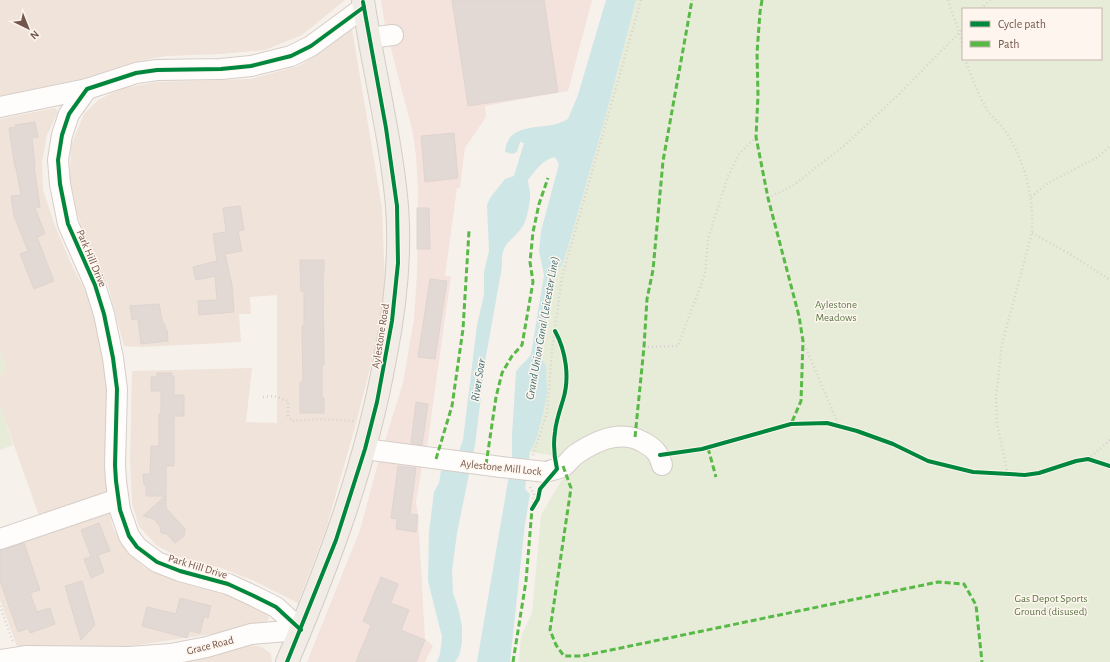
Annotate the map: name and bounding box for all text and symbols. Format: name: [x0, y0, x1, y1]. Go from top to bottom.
north arrow: [8, 8, 48, 48]
legend: [962, 8, 1102, 60]
text: Cycle path: [998, 18, 1046, 31]
text: N: [28, 28, 41, 42]
text: Path: [998, 38, 1020, 50]
street label: Park Hill Drive: [75, 228, 109, 288]
water label: Grand Union Canal (Leicester Line): [523, 255, 561, 401]
park label: Aylestone Meadows: [815, 299, 857, 323]
street label: Aylestone Road: [370, 302, 391, 369]
water label: River Soar: [469, 357, 487, 402]
street label: Aylestone Mill Lock: [460, 458, 542, 477]
street label: Park Hill Drive: [167, 552, 229, 581]
park label: Gas Depot Sports Ground (disused): [1014, 593, 1088, 617]
street label: Grace Road: [186, 634, 235, 657]

